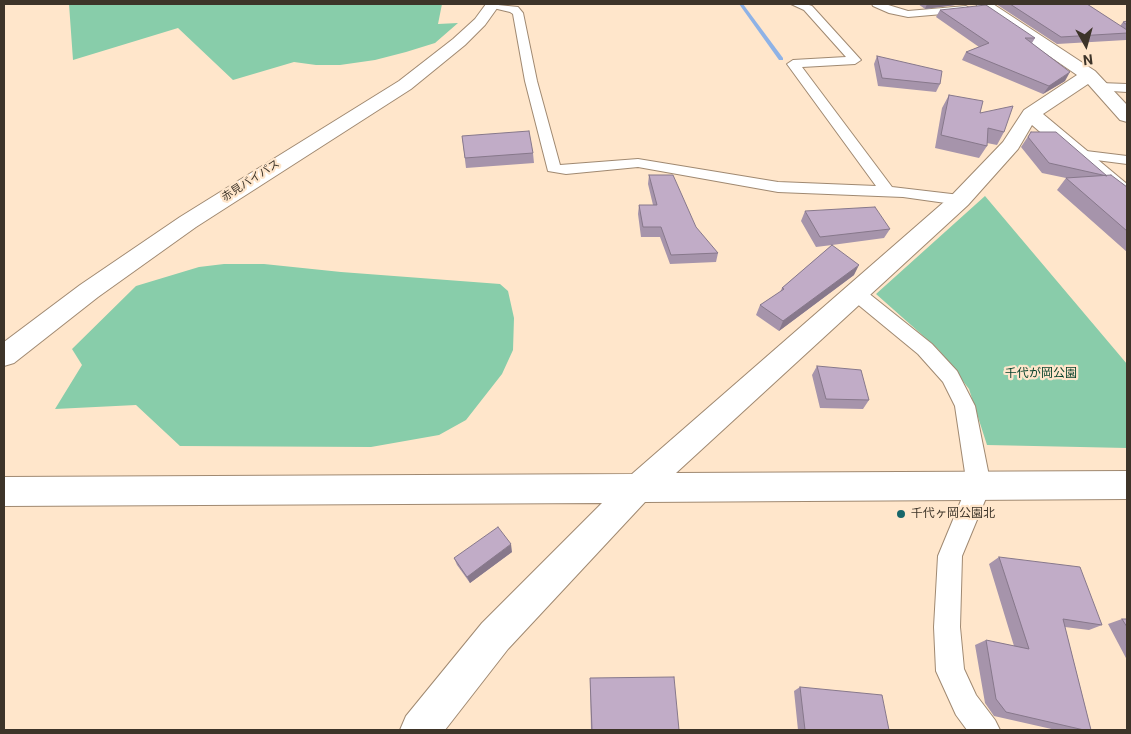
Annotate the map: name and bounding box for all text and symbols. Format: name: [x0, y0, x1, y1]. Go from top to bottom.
north arrow: [1061, 20, 1111, 70]
text: N: [1082, 51, 1094, 68]
street label: 赤見バイパス: [220, 157, 282, 205]
park label: 千代が岡公園: [1005, 367, 1077, 381]
place label: 千代ヶ岡公園北: [911, 507, 995, 521]
marker: 千代ヶ岡公園北: [895, 508, 907, 520]

